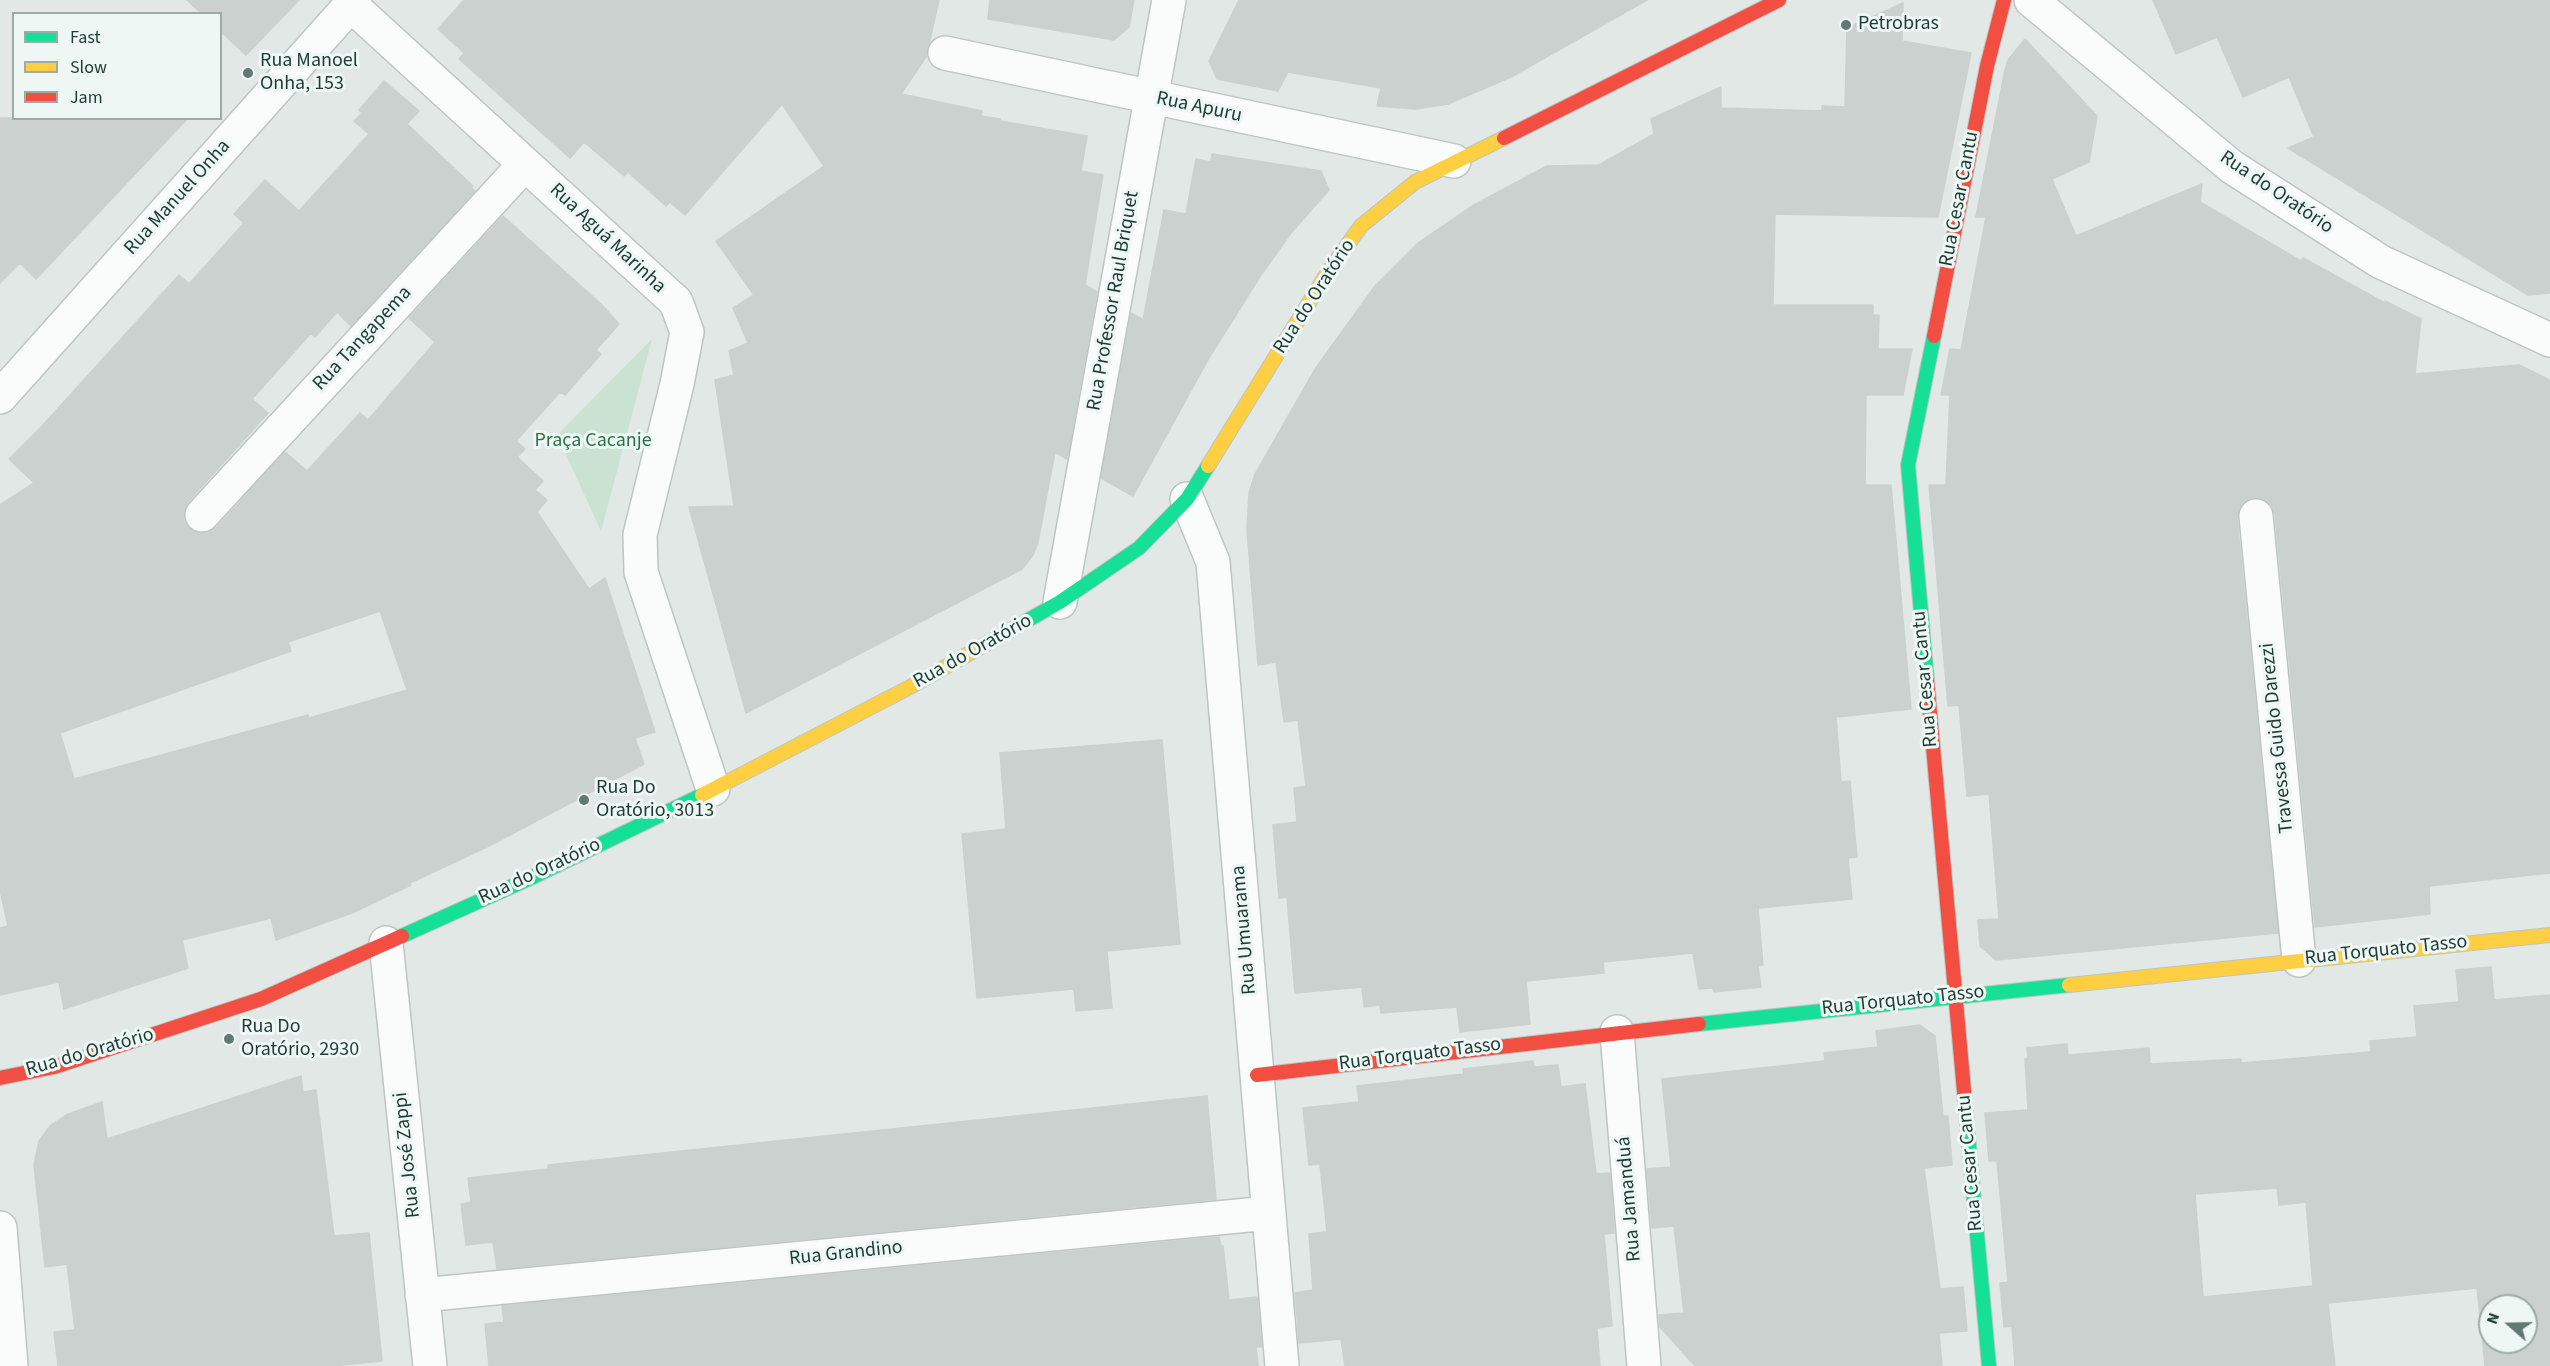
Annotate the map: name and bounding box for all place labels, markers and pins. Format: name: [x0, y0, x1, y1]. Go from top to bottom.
place label: Petrobras: [1858, 13, 1939, 37]
marker: Petrobras: [1839, 18, 1853, 32]
place label: Rua Manoel Onha, 153: [260, 50, 358, 97]
marker: Rua Manoel Onha, 153: [241, 66, 255, 80]
place label: Rua Do Oratório, 3013: [596, 777, 714, 824]
marker: Rua Do Oratório, 3013: [577, 793, 591, 807]
place label: Rua Do Oratório, 2930: [241, 1016, 359, 1063]
marker: Rua Do Oratório, 2930: [222, 1032, 236, 1046]

